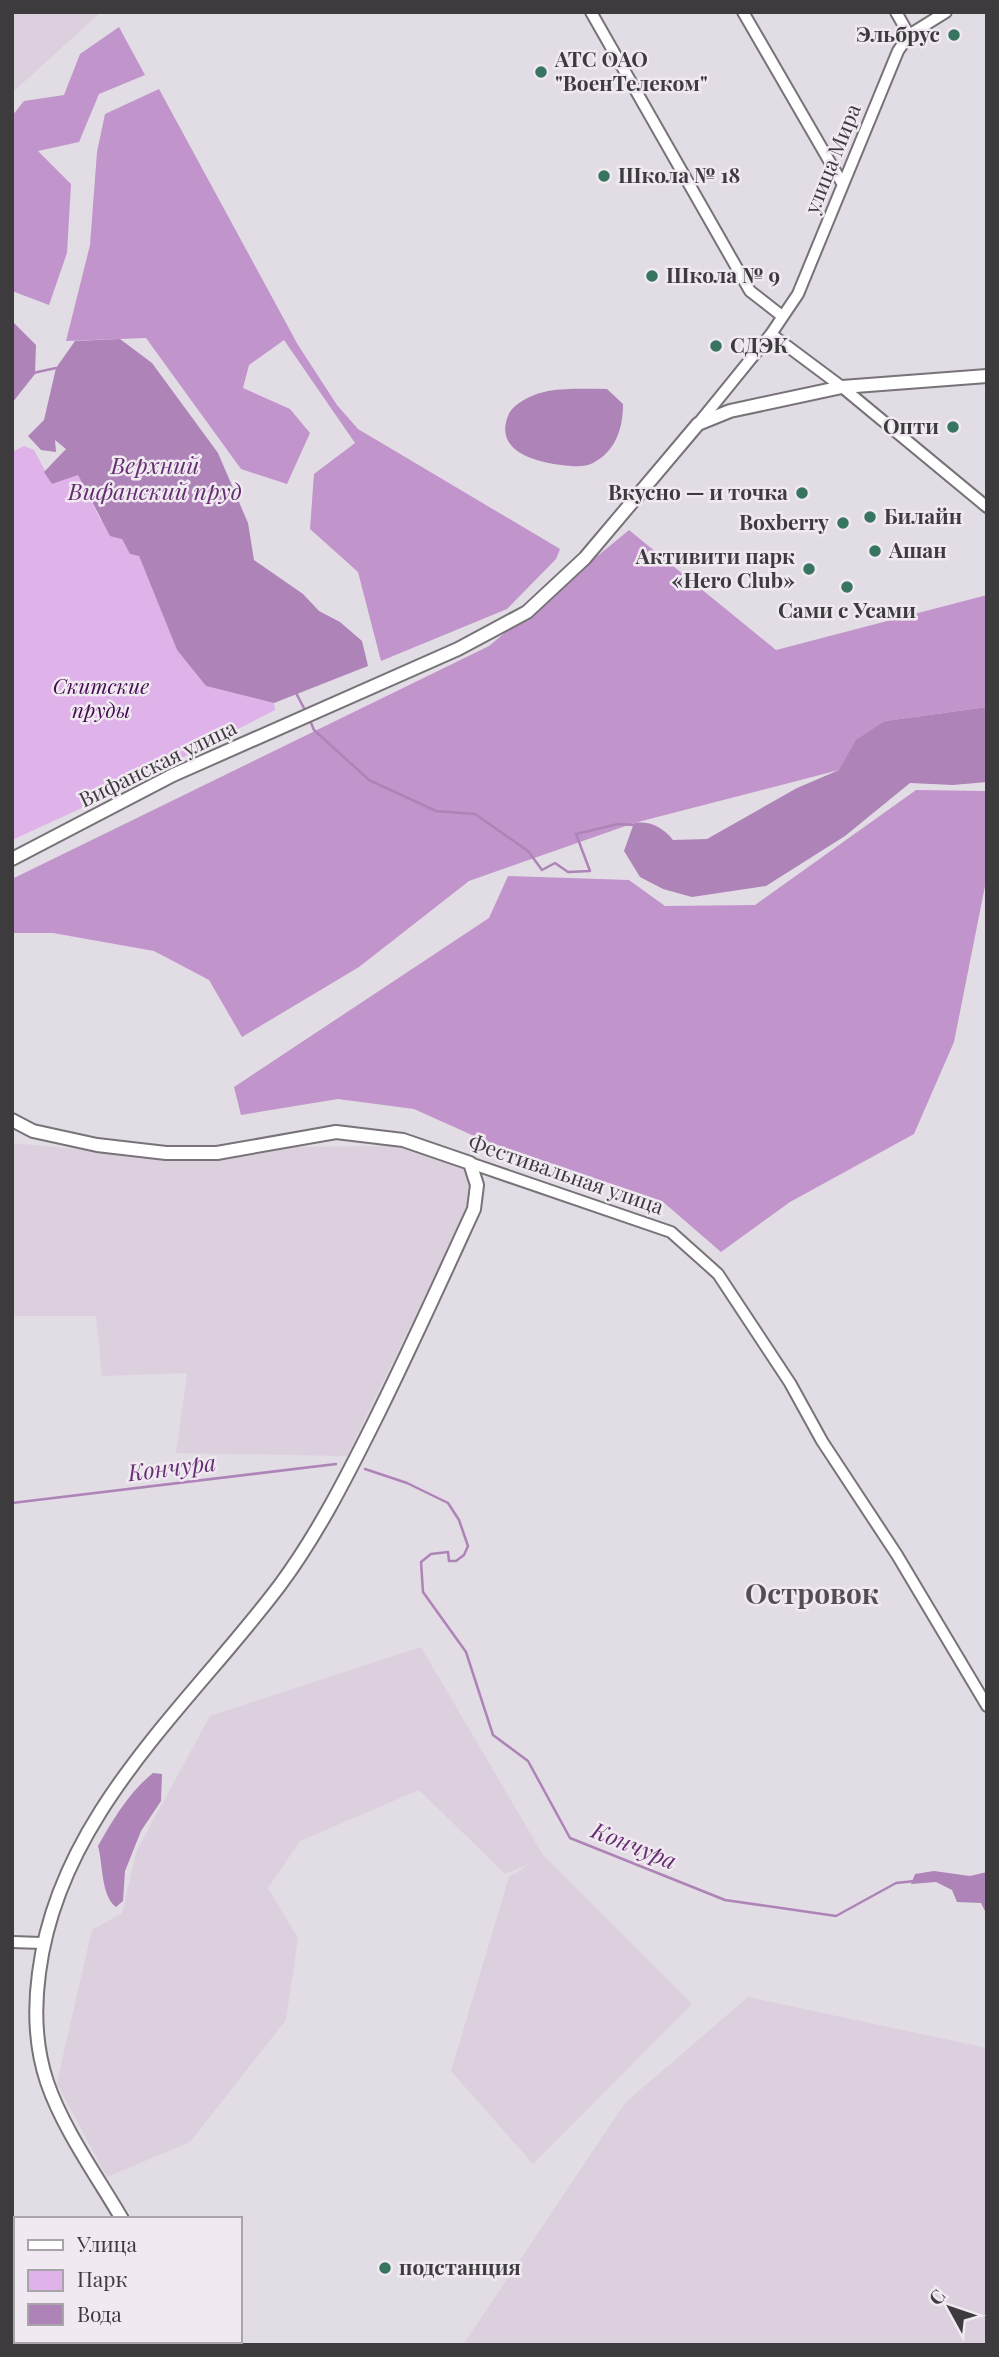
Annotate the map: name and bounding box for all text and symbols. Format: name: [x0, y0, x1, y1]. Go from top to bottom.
place label: Эльбрус: [856, 19, 940, 47]
marker: Эльбрус: [946, 27, 962, 43]
place label: АТС ОАО "ВоенТелеком": [554, 44, 708, 96]
marker: АТС ОАО "ВоенТелеком": [533, 64, 549, 80]
street label: улица Мира: [796, 99, 866, 218]
place label: Школа № 18: [618, 160, 740, 188]
marker: Школа № 18: [596, 168, 612, 184]
place label: Школа № 9: [666, 260, 780, 288]
marker: Школа № 9: [644, 268, 660, 284]
place label: СДЭК: [730, 330, 788, 358]
marker: СДЭК: [708, 338, 724, 354]
place label: Опти: [883, 411, 939, 439]
marker: Опти: [945, 419, 961, 435]
water label: Верхний Вифанский пруд: [67, 449, 242, 506]
place label: Вкусно — и точка: [608, 477, 788, 505]
marker: Вкусно — и точка: [794, 485, 810, 501]
place label: Билайн: [884, 501, 962, 529]
place label: Boxberry: [739, 507, 829, 535]
marker: Билайн: [862, 509, 878, 525]
marker: Boxberry: [835, 515, 851, 531]
place label: Ашан: [888, 535, 947, 563]
place label: Активити парк «Hero Club»: [635, 541, 795, 593]
marker: Ашан: [867, 543, 883, 559]
marker: Активити парк «Hero Club»: [801, 561, 817, 577]
marker: Сами с Усами: [839, 579, 855, 595]
place label: Сами с Усами: [778, 595, 916, 623]
park label: Скитские пруды: [53, 671, 149, 723]
street label: Вифанская улица: [74, 712, 241, 813]
street label: Фестивальная улица: [465, 1127, 668, 1220]
water label: Кончура: [125, 1446, 218, 1487]
district label: Островок: [745, 1574, 879, 1611]
water label: Кончура: [587, 1813, 682, 1876]
legend: [14, 2217, 242, 2343]
text: Улица: [76, 2229, 138, 2257]
place label: подстанция: [399, 2252, 521, 2280]
marker: подстанция: [377, 2260, 393, 2276]
text: Парк: [77, 2264, 127, 2292]
north arrow: [915, 2273, 985, 2343]
text: С: [922, 2283, 950, 2310]
text: Вода: [77, 2299, 122, 2327]

